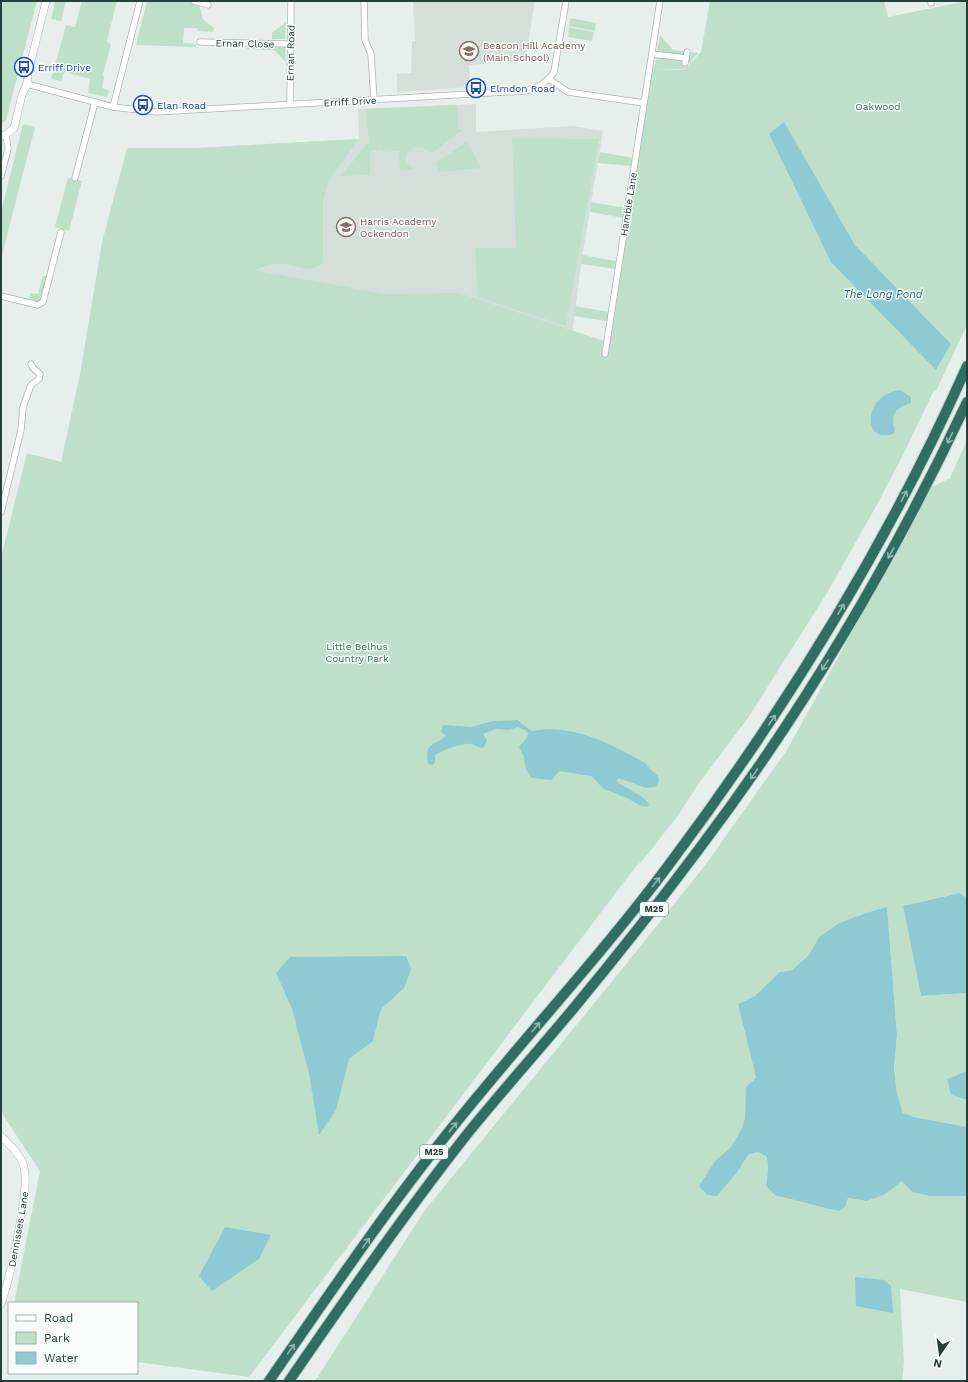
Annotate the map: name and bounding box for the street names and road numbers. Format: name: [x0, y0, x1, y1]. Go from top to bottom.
street label: Ernan Road: [285, 25, 296, 81]
street label: Ernan Close: [215, 37, 275, 50]
street label: Erriff Drive: [323, 95, 377, 108]
street label: Hamble Lane: [618, 171, 639, 237]
road number: M25: [640, 902, 668, 916]
road number: M25: [420, 1145, 448, 1159]
street label: Dennisses Lane: [6, 1190, 31, 1268]

